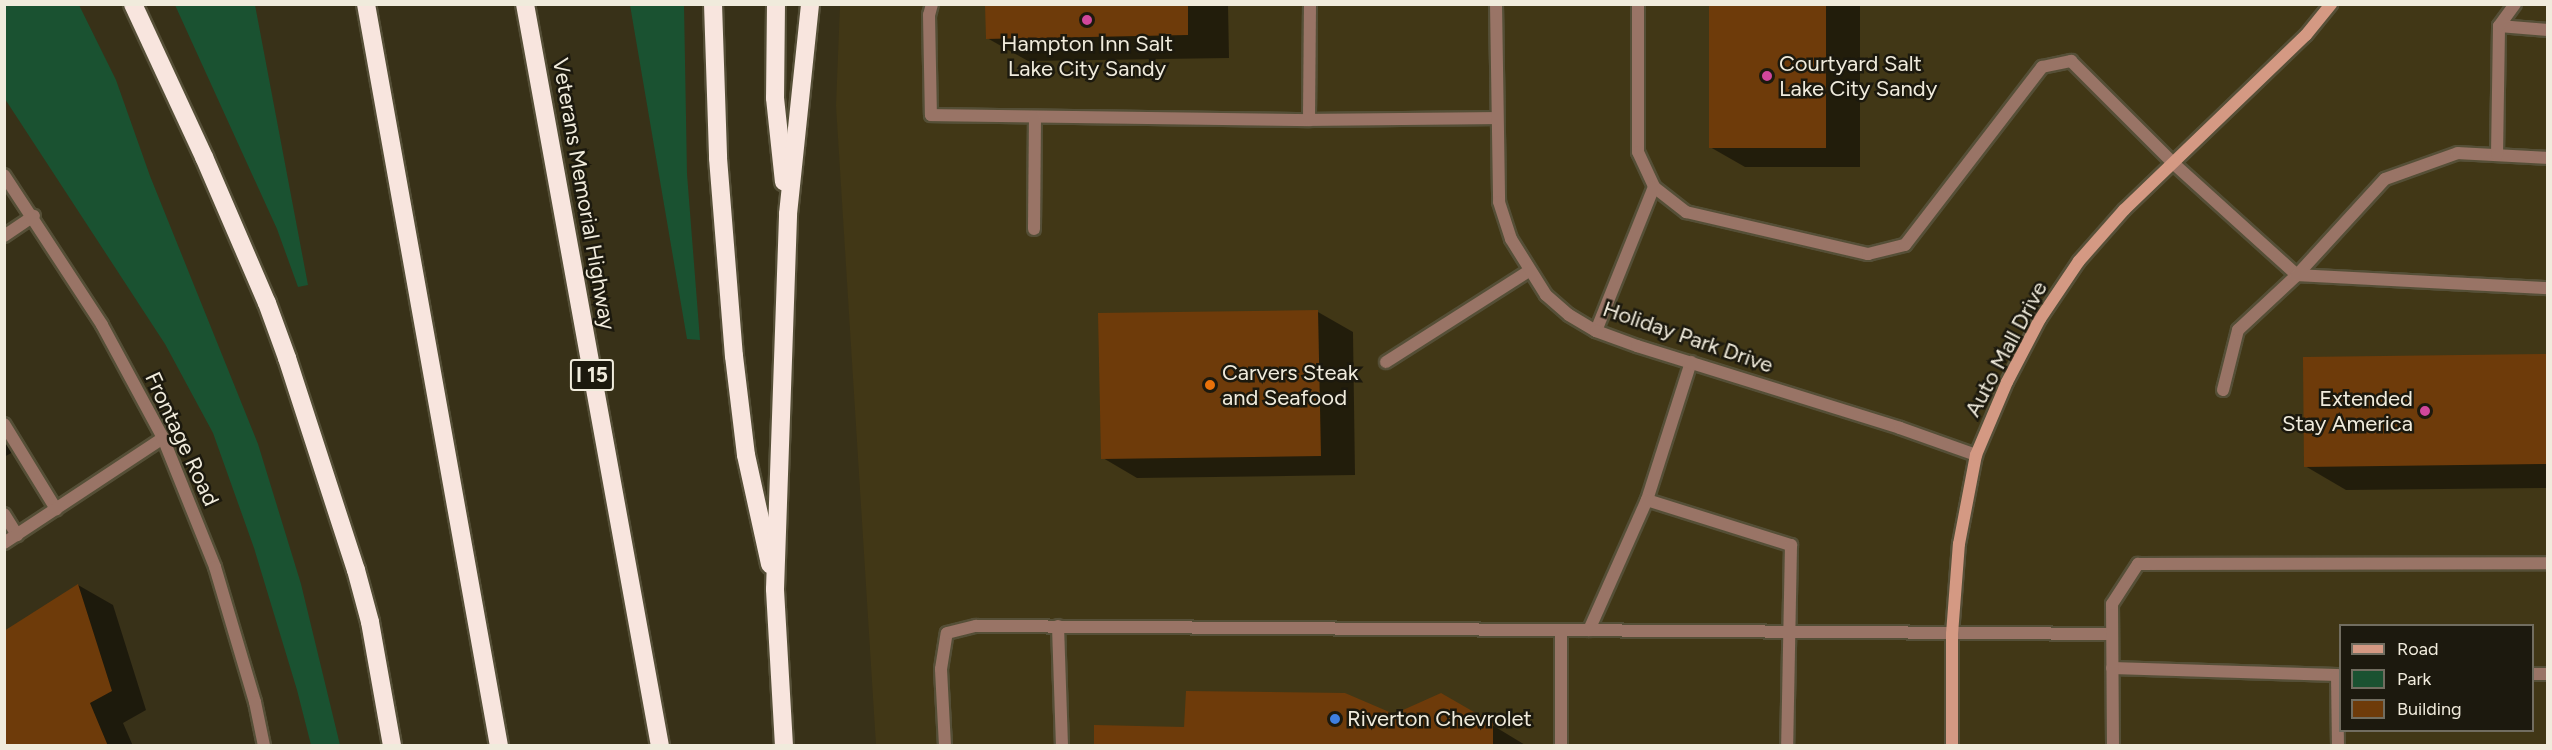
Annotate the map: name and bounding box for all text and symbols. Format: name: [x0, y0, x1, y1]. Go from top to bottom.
marker: Hampton Inn Salt Lake City Sandy: [1080, 13, 1094, 27]
place label: Hampton Inn Salt Lake City Sandy: [1001, 30, 1173, 82]
place label: Courtyard Salt Lake City Sandy: [1779, 50, 1937, 101]
street label: Veterans Memorial Highway: [547, 56, 621, 332]
marker: Courtyard Salt Lake City Sandy: [1760, 69, 1774, 83]
street label: Auto Mall Drive: [1959, 277, 2053, 421]
street label: Holiday Park Drive: [1599, 295, 1777, 379]
road number: I 15: [570, 357, 614, 393]
place label: Carvers Steak and Seafood: [1222, 359, 1359, 410]
street label: Frontage Road: [139, 368, 225, 510]
marker: Carvers Steak and Seafood: [1203, 378, 1217, 392]
place label: Extended Stay America: [2282, 385, 2413, 436]
marker: Extended Stay America: [2418, 404, 2432, 418]
legend: [2339, 624, 2534, 732]
text: Road: [2397, 638, 2438, 660]
text: Park: [2397, 668, 2431, 690]
text: Building: [2397, 698, 2462, 720]
place label: Riverton Chevrolet: [1347, 706, 1532, 732]
marker: Riverton Chevrolet: [1328, 712, 1342, 726]

